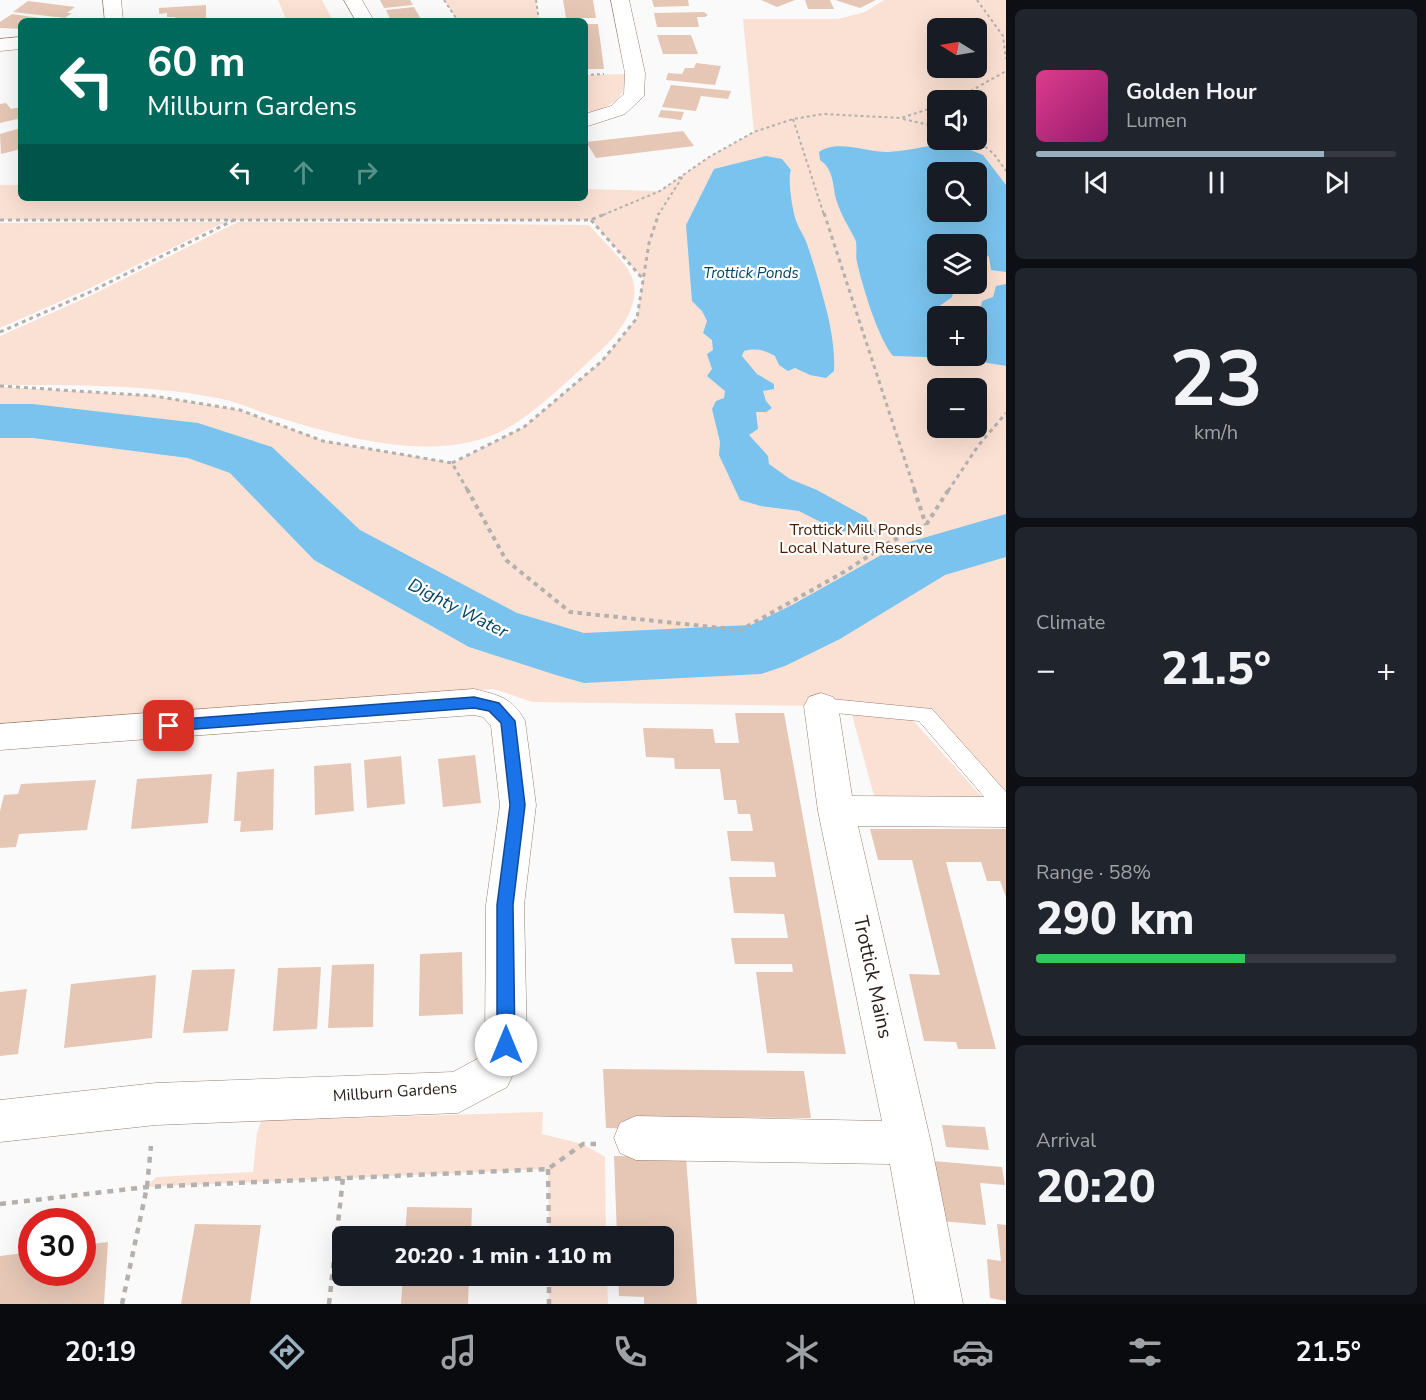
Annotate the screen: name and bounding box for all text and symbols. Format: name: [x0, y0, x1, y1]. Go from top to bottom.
north arrow: [927, 18, 987, 78]
map controls: [927, 18, 987, 438]
text: 60 m: [147, 34, 246, 91]
icon: left: [48, 42, 126, 120]
text: Golden Hour: [1126, 77, 1257, 107]
text: Millburn Gardens: [147, 88, 357, 125]
button: sound: [927, 90, 987, 150]
text: Lumen: [1126, 107, 1187, 134]
icon: left: [224, 156, 257, 189]
icon: ahead: [287, 156, 320, 189]
icon: right: [350, 156, 383, 189]
button: search: [927, 162, 987, 222]
icon: previous: [1080, 166, 1113, 199]
icon: pause: [1200, 166, 1233, 199]
icon: next: [1320, 166, 1353, 199]
button: layers: [927, 234, 987, 294]
water label: Trottick Ponds: [703, 263, 799, 283]
button: +: [927, 306, 987, 366]
text: 23: [1169, 326, 1263, 433]
button: −: [927, 378, 987, 438]
text: km/h: [1194, 419, 1238, 446]
park label: Trottick Mill Ponds Local Nature Reserve: [779, 519, 933, 559]
water label: Dighty Water: [404, 573, 513, 644]
text: Climate: [1036, 609, 1105, 636]
text: 21.5°: [1161, 639, 1271, 700]
text: −: [1036, 648, 1056, 693]
text: +: [1376, 648, 1396, 693]
pin: [143, 700, 194, 751]
icon: arrive: [152, 709, 185, 742]
text: Range · 58%: [1036, 859, 1151, 886]
text: 290 km: [1036, 889, 1195, 950]
street label: Trottick Mains: [847, 913, 899, 1041]
position arrow: [474, 1013, 538, 1077]
street label: Millburn Gardens: [332, 1077, 458, 1107]
text: Arrival: [1036, 1127, 1096, 1154]
text: 20:20: [1036, 1157, 1156, 1218]
speed limit sign: 30: [18, 1208, 96, 1286]
text: 20:20 · 1 min · 110 m: [394, 1241, 612, 1271]
icon: directions: [266, 1331, 308, 1373]
icon: music: [438, 1331, 480, 1373]
icon: phone: [609, 1331, 651, 1373]
icon: climate: [781, 1331, 823, 1373]
icon: car: [952, 1331, 994, 1373]
icon: filters: [1124, 1331, 1166, 1373]
text: 20:19: [65, 1334, 136, 1371]
text: 21.5°: [1296, 1334, 1361, 1371]

